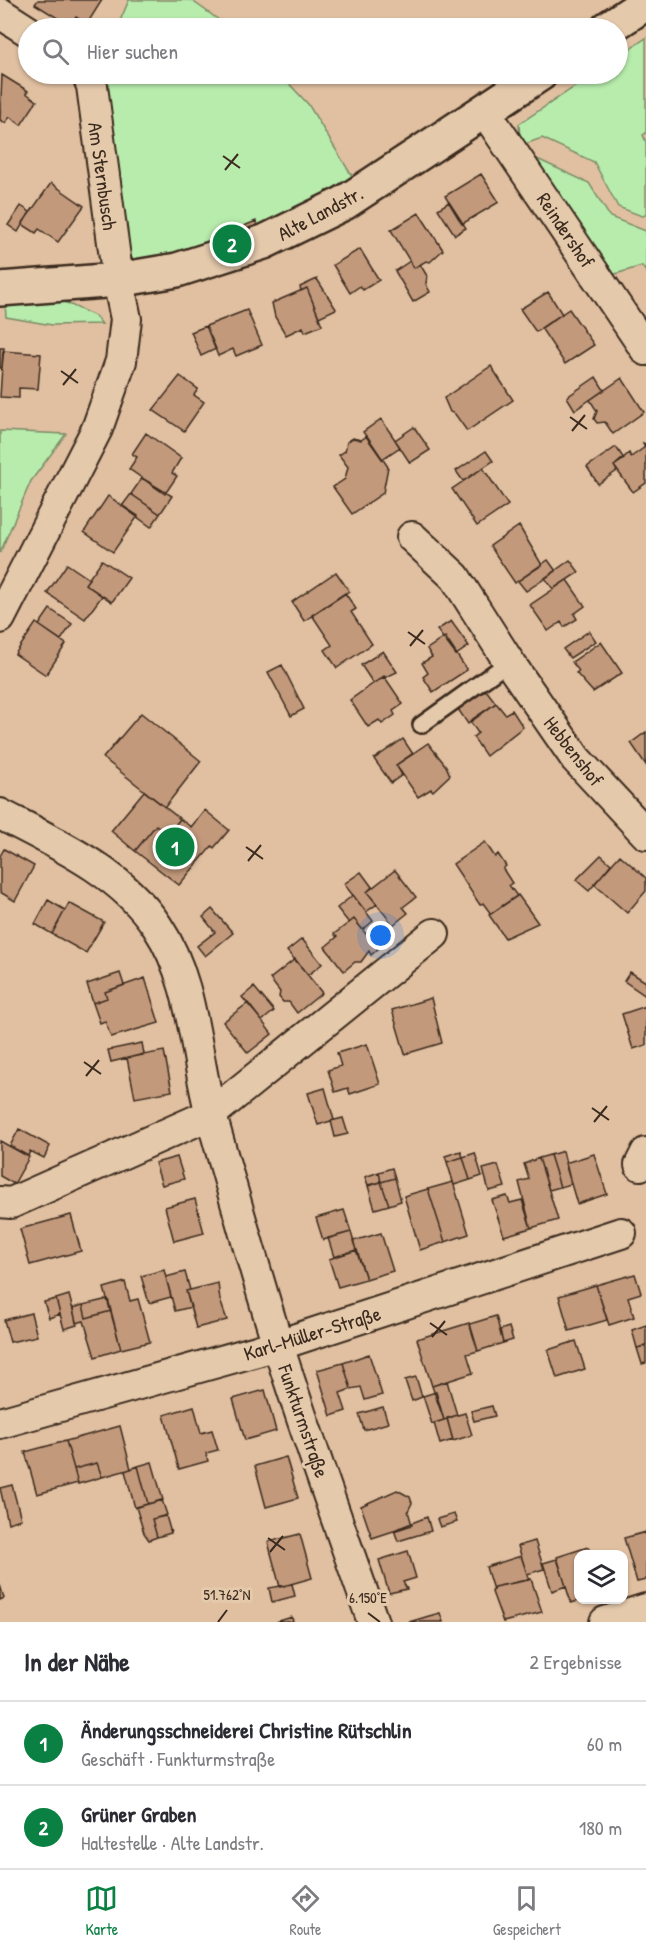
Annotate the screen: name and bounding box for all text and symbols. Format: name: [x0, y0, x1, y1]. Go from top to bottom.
search box: [18, 18, 628, 84]
icon: search: [39, 35, 72, 68]
text: Hier suchen: [87, 36, 178, 66]
street label: Am Sternbusch: [82, 120, 124, 232]
street label: Alte Landstr.: [273, 179, 367, 247]
street label: Reindershof: [531, 187, 601, 273]
pin: 2: [212, 222, 252, 266]
street label: Hebbenshof: [538, 710, 610, 792]
pin: 1: [156, 824, 195, 870]
your location: [366, 921, 395, 950]
street label: Karl-Müller-Straße: [240, 1299, 384, 1367]
street label: Funkturmstraße: [272, 1360, 336, 1481]
map controls: [574, 1550, 628, 1604]
button: layers: [574, 1550, 628, 1604]
text: 51.762°N: [204, 1584, 250, 1605]
text: 6.150°E: [349, 1587, 387, 1608]
text: In der Nähe: [24, 1644, 130, 1679]
text: 2 Ergebnisse: [530, 1648, 622, 1675]
text: Änderungsschneiderei Christine Rütschlin: [81, 1715, 412, 1745]
text: 1: [40, 1730, 47, 1757]
text: 60 m: [587, 1730, 622, 1757]
text: Geschäft · Funkturmstraße: [81, 1745, 275, 1772]
text: Grüner Graben: [81, 1799, 196, 1829]
text: 2: [39, 1814, 48, 1841]
text: 180 m: [579, 1814, 622, 1841]
text: Haltestelle · Alte Landstr.: [81, 1829, 264, 1856]
tab: Karte: [85, 1882, 118, 1940]
tab: Route: [289, 1882, 322, 1940]
tab: Gespeichert: [493, 1882, 561, 1940]

